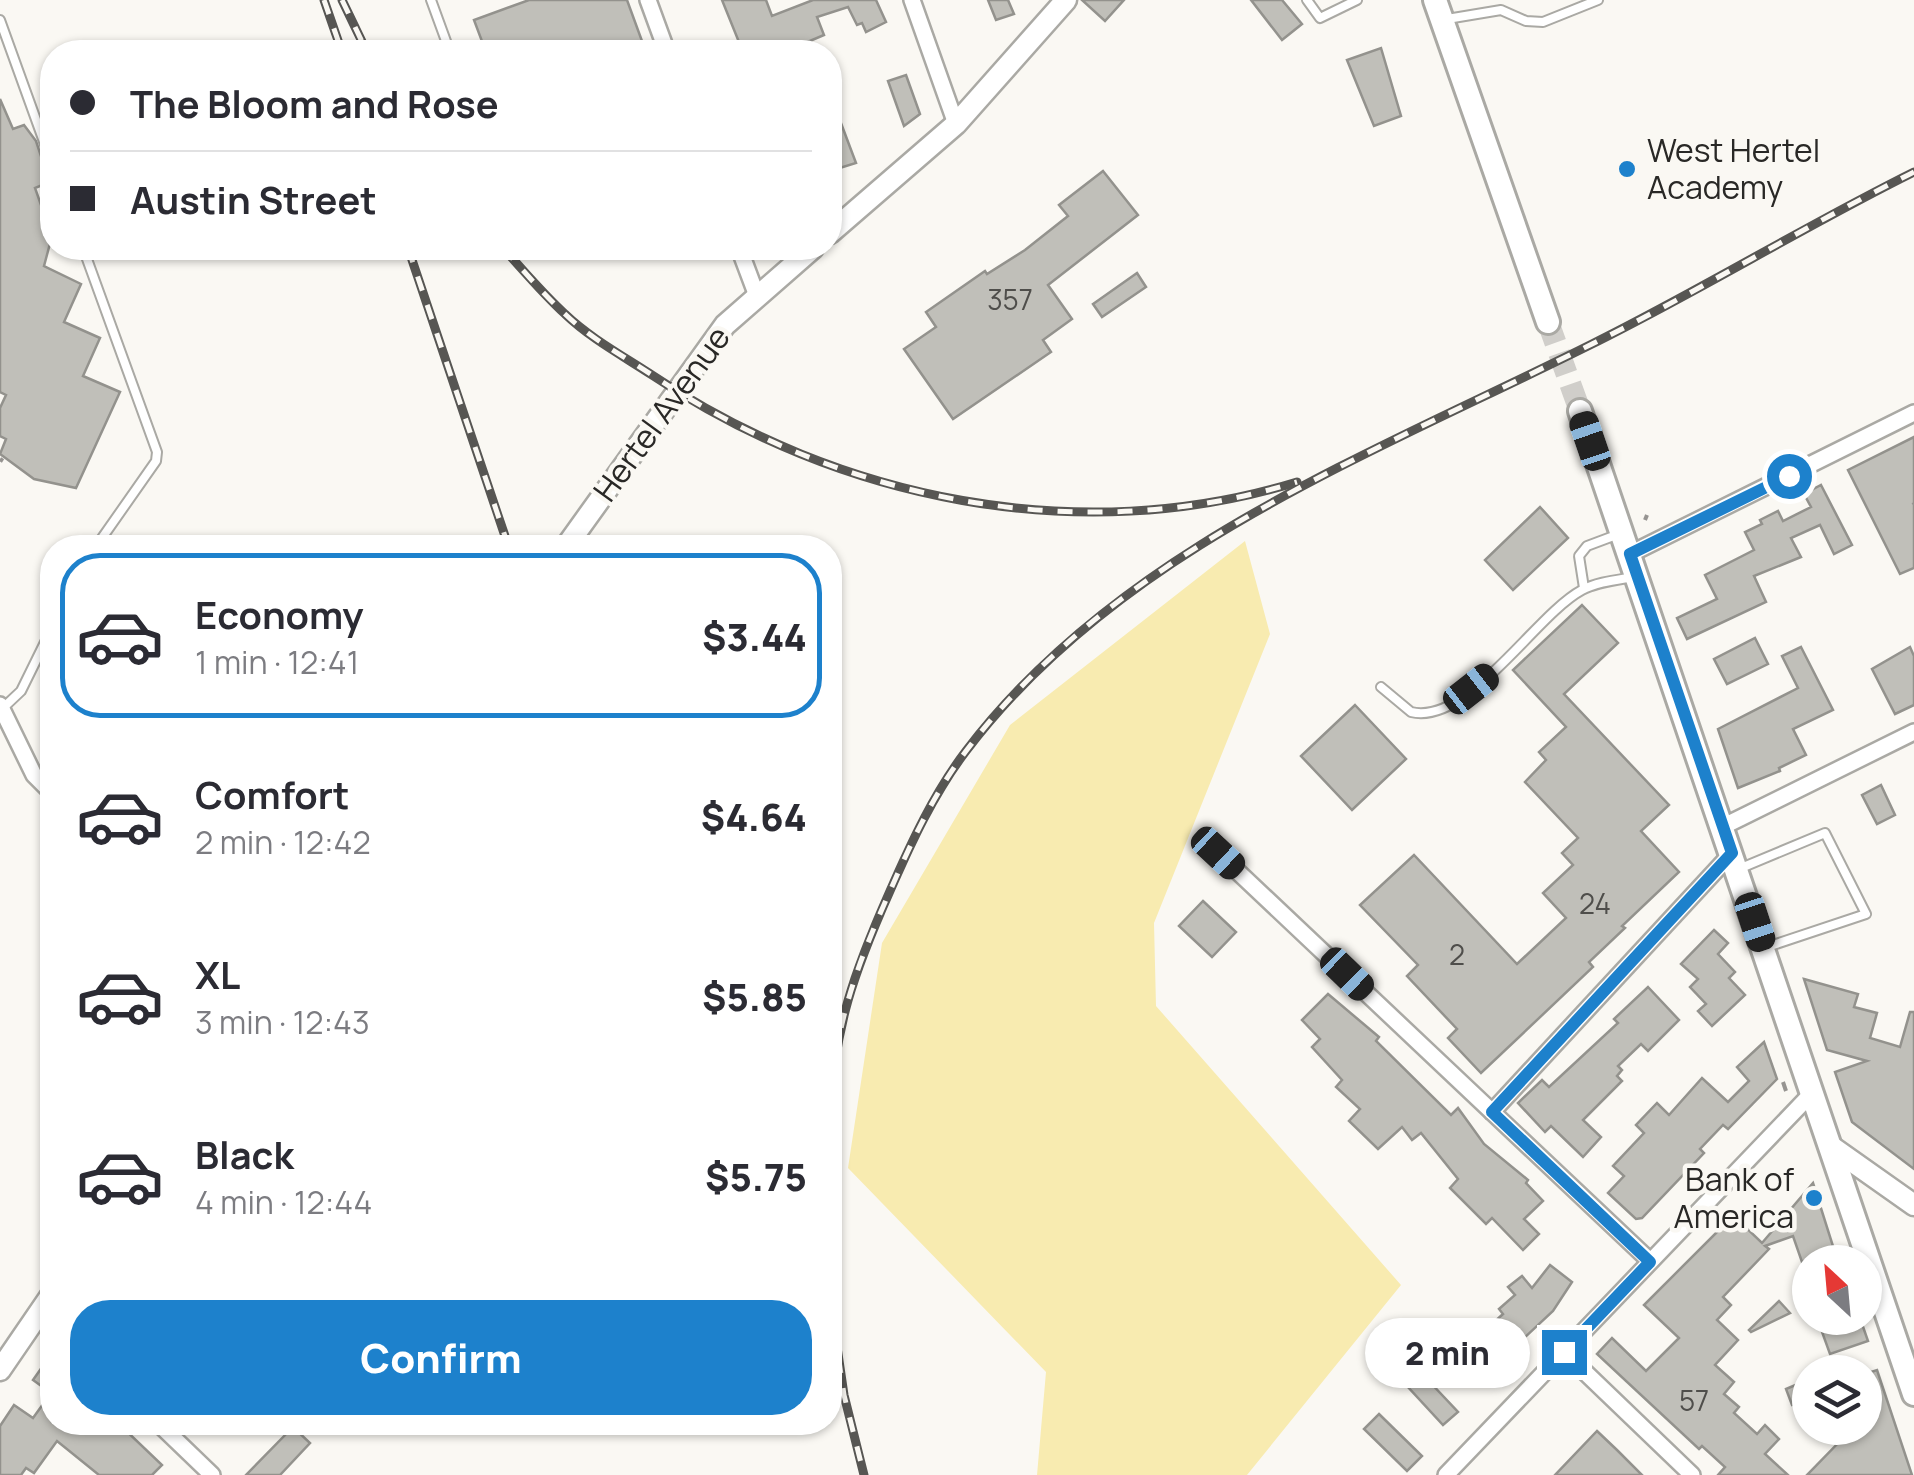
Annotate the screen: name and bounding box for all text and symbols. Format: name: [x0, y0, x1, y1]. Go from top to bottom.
text: The Bloom and Rose: [130, 77, 499, 129]
place label: West Hertel Academy: [1647, 128, 1820, 209]
marker: West Hertel Academy: [1616, 158, 1638, 180]
text: Austin Street: [130, 173, 377, 225]
house number: 357: [987, 280, 1033, 318]
street label: Hertel Avenue: [583, 317, 740, 510]
car: [1566, 408, 1614, 474]
route start: [1767, 454, 1812, 499]
text: Economy: [195, 588, 364, 640]
icon: car: [75, 591, 165, 681]
text: $3.44: [702, 610, 807, 662]
text: 1 min · 12:41: [195, 640, 359, 684]
car: [1438, 659, 1504, 719]
text: Comfort: [195, 768, 349, 820]
icon: car: [75, 771, 165, 861]
text: $4.64: [701, 790, 807, 842]
text: 2 min · 12:42: [195, 820, 371, 864]
car: [1186, 822, 1250, 884]
house number: 24: [1579, 884, 1611, 922]
car: [1731, 889, 1779, 955]
house number: 2: [1449, 935, 1465, 973]
car: [1315, 942, 1379, 1006]
text: XL: [195, 948, 240, 1000]
icon: car: [75, 951, 165, 1041]
text: $5.85: [702, 970, 807, 1022]
text: 3 min · 12:43: [195, 1000, 370, 1044]
text: Black: [195, 1128, 294, 1180]
icon: car: [75, 1131, 165, 1221]
text: $5.75: [705, 1150, 807, 1202]
place label: Bank of America: [1674, 1157, 1795, 1238]
text: 4 min · 12:44: [195, 1180, 372, 1224]
marker: Bank of America: [1803, 1187, 1825, 1209]
north arrow: [1792, 1245, 1882, 1335]
map controls: [1792, 1245, 1882, 1445]
button: Confirm: [70, 1300, 812, 1415]
callout: 2 min: [1364, 1317, 1529, 1387]
route end: [1542, 1330, 1587, 1375]
text: 2 min: [1405, 1331, 1490, 1375]
button: layers: [1792, 1355, 1882, 1445]
house number: 57: [1679, 1381, 1709, 1419]

